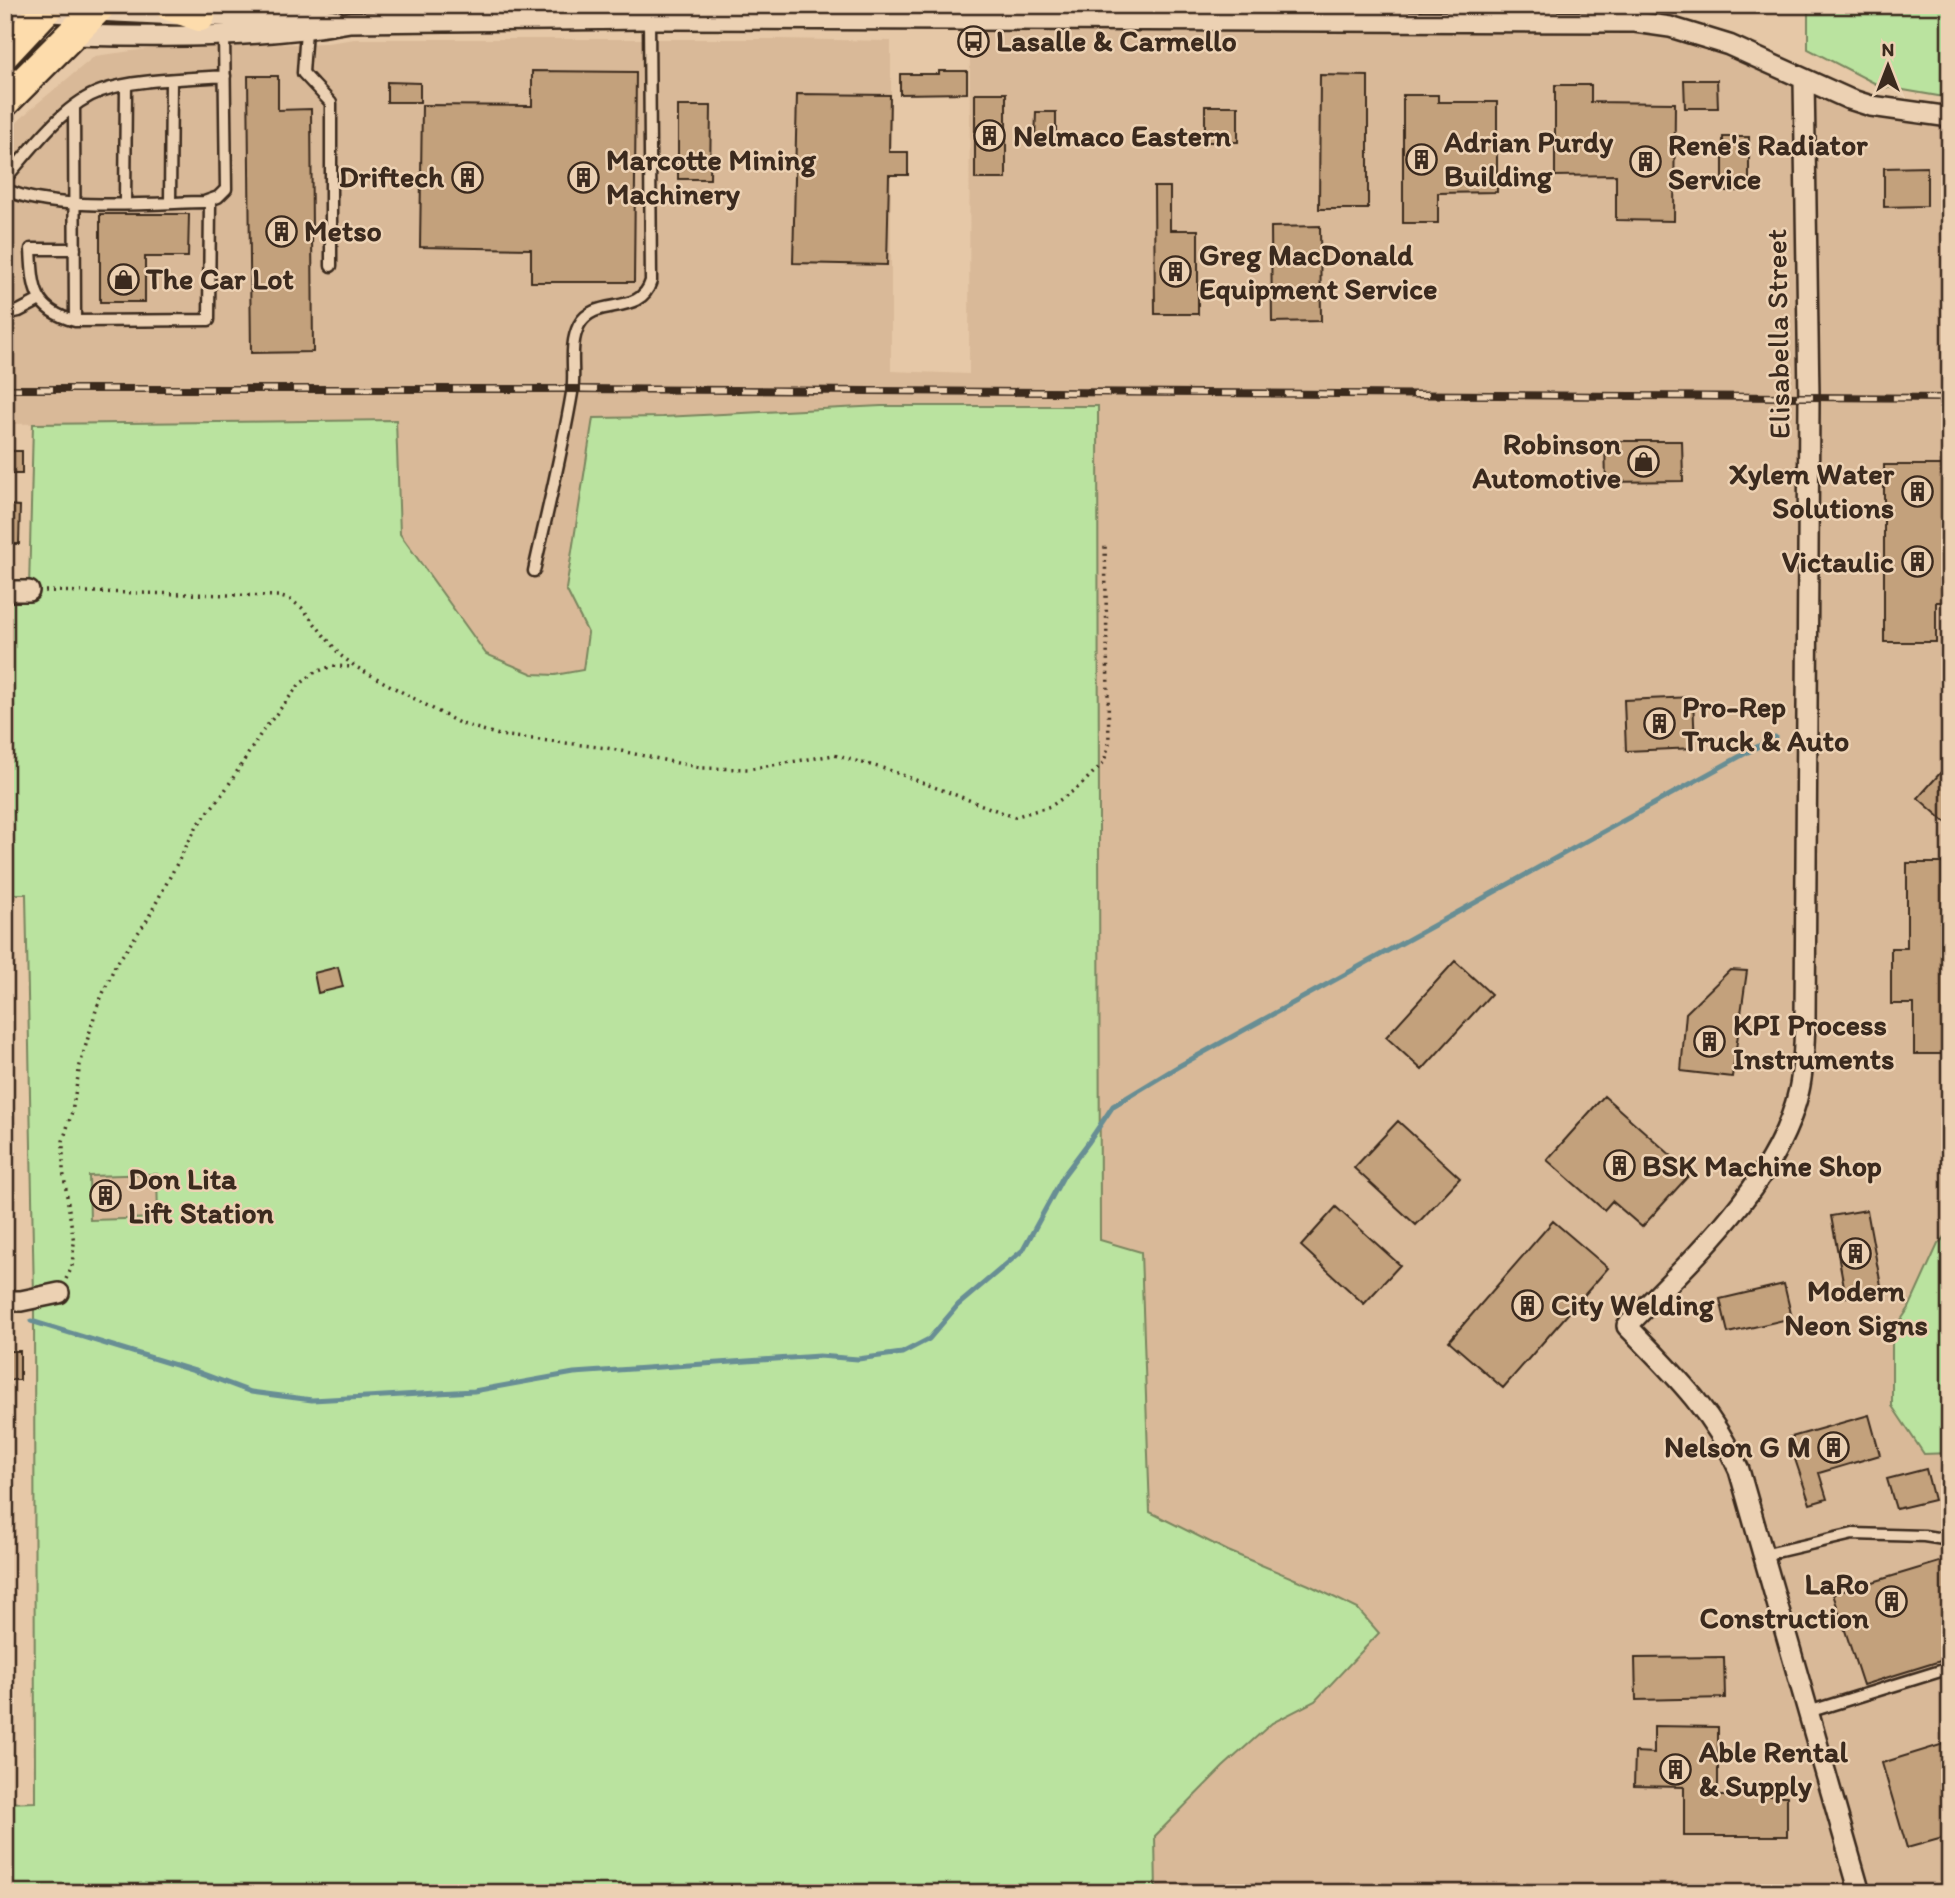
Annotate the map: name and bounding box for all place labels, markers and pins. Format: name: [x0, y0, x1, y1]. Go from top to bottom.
place label: Lasalle & Carmello: [996, 22, 1237, 59]
bus stop icon: Lasalle & Carmello: [956, 24, 990, 58]
place label: Nelmaco Eastern: [1013, 117, 1231, 154]
building icon: Nelmaco Eastern: [973, 119, 1007, 153]
place label: Adrian Purdy Building: [1443, 123, 1614, 194]
place label: Rene's Radiator Service: [1668, 126, 1868, 197]
place label: Marcotte Mining Machinery: [606, 141, 816, 212]
building icon: Adrian Purdy Building: [1404, 142, 1438, 176]
building icon: Rene's Radiator Service: [1628, 145, 1662, 179]
place label: Driftech: [339, 158, 445, 195]
building icon: Driftech: [450, 160, 484, 194]
building icon: Marcotte Mining Machinery: [566, 160, 600, 194]
place label: Metso: [304, 212, 382, 249]
building icon: Metso: [264, 214, 298, 248]
place label: Greg MacDonald Equipment Service: [1199, 236, 1437, 307]
building icon: Greg MacDonald Equipment Service: [1159, 255, 1193, 289]
place label: The Car Lot: [145, 260, 294, 297]
shop icon: The Car Lot: [106, 262, 140, 296]
place label: Robinson Automotive: [1471, 425, 1621, 496]
shop icon: Robinson Automotive: [1627, 444, 1661, 478]
place label: Xylem Water Solutions: [1729, 455, 1895, 526]
building icon: Xylem Water Solutions: [1900, 474, 1934, 508]
place label: Victaulic: [1782, 543, 1894, 580]
building icon: Victaulic: [1900, 545, 1934, 579]
place label: Pro-Rep Truck & Auto: [1681, 688, 1849, 759]
building icon: Pro-Rep Truck & Auto: [1642, 707, 1676, 741]
place label: KPI Process Instruments: [1733, 1006, 1894, 1077]
building icon: KPI Process Instruments: [1693, 1025, 1727, 1059]
place label: BSK Machine Shop: [1642, 1147, 1882, 1184]
building icon: BSK Machine Shop: [1602, 1149, 1636, 1183]
place label: Don Lita Lift Station: [128, 1160, 274, 1231]
building icon: Don Lita Lift Station: [88, 1179, 122, 1213]
building icon: Modern Neon Signs: [1839, 1236, 1873, 1270]
place label: Modern Neon Signs: [1784, 1272, 1928, 1343]
place label: City Welding: [1551, 1286, 1715, 1323]
building icon: City Welding: [1511, 1288, 1545, 1322]
place label: Nelson G M: [1664, 1428, 1811, 1465]
building icon: Nelson G M: [1817, 1430, 1851, 1464]
place label: LaRo Construction: [1700, 1565, 1869, 1636]
building icon: LaRo Construction: [1875, 1584, 1909, 1618]
place label: Able Rental & Supply: [1698, 1733, 1849, 1804]
building icon: Able Rental & Supply: [1659, 1752, 1693, 1786]

